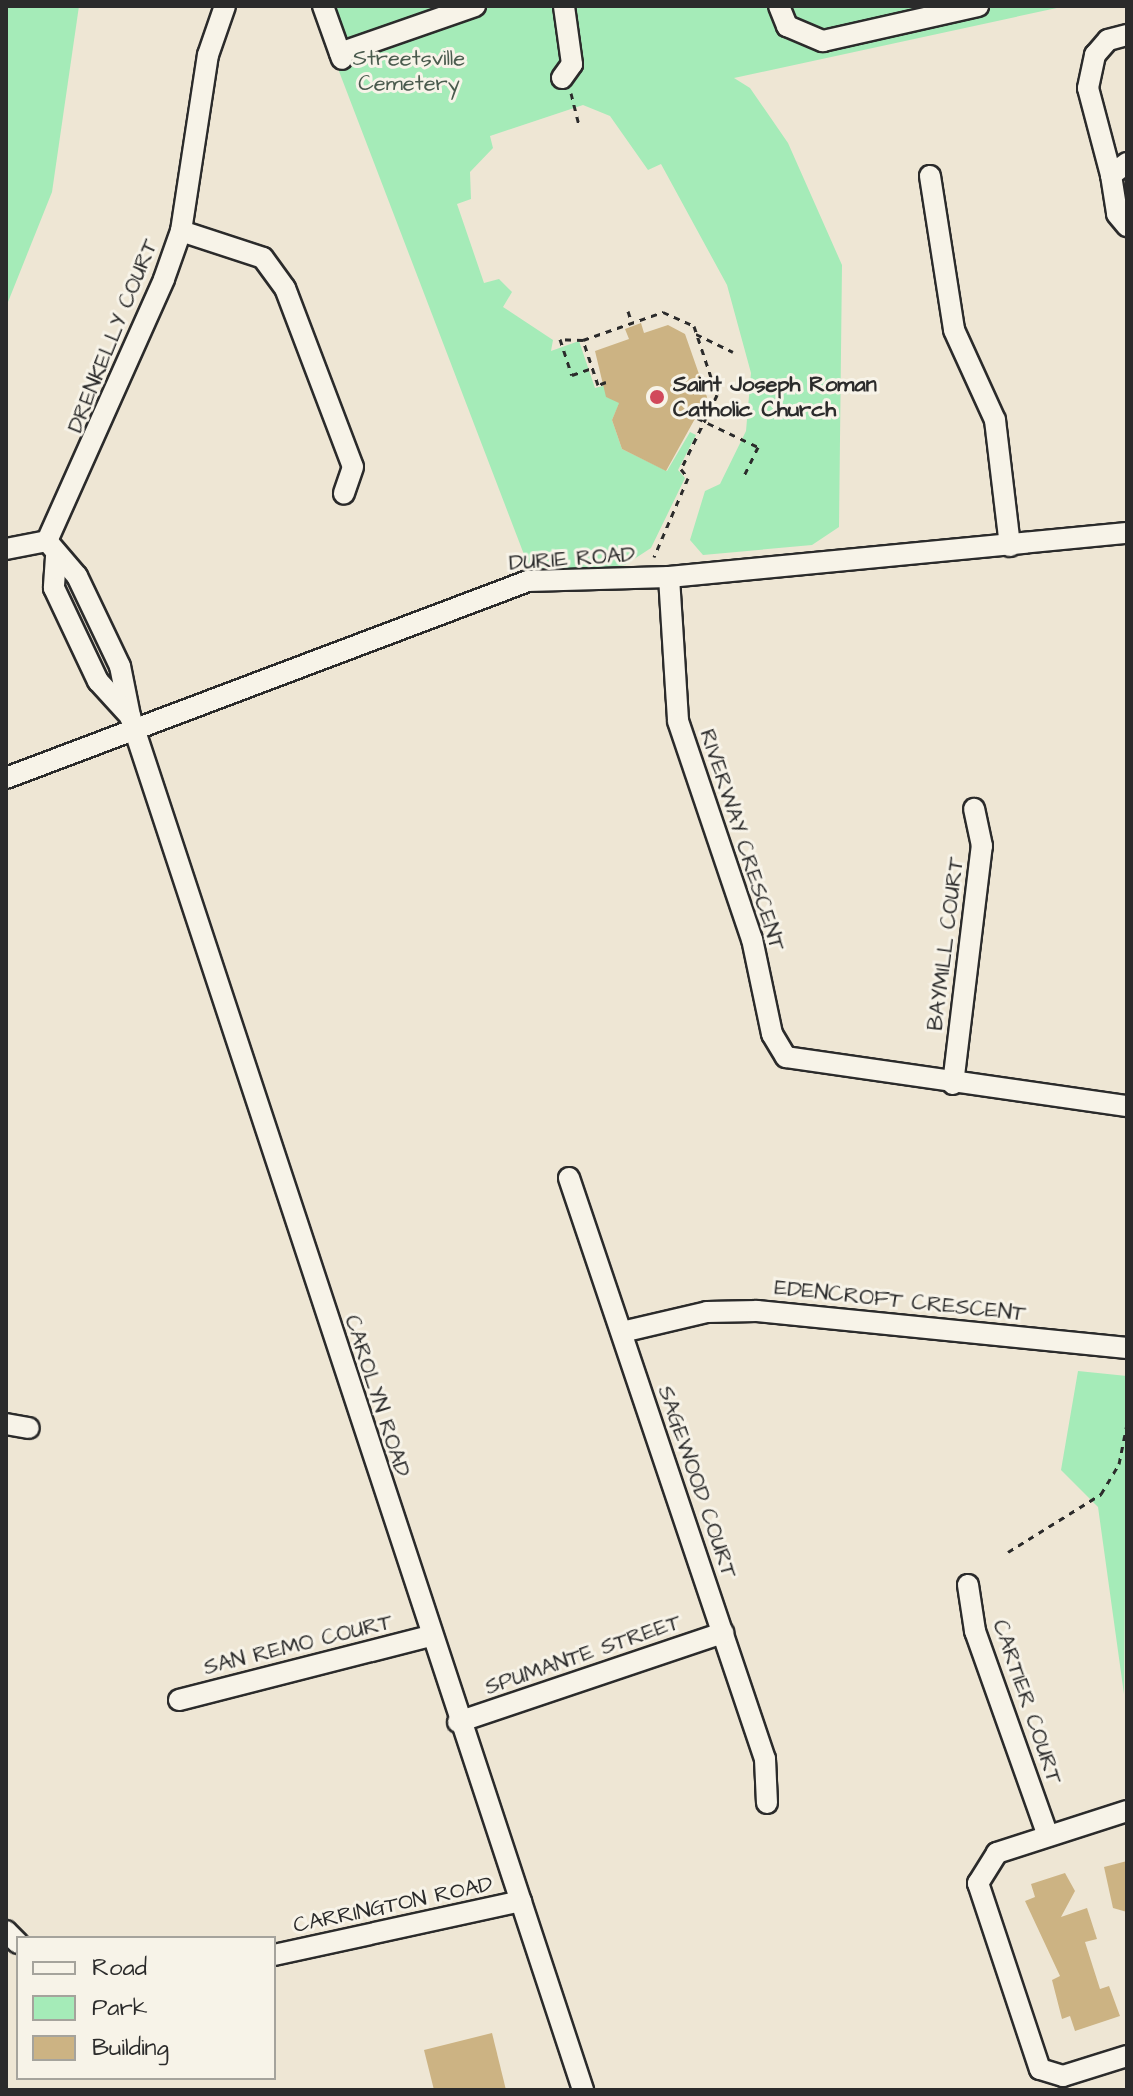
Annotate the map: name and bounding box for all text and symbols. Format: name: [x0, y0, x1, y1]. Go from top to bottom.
park label: Streetsville Cemetery: [353, 45, 465, 96]
street label: DRENKELLY COURT: [62, 235, 164, 437]
place label: Saint Joseph Roman Catholic Church: [673, 371, 877, 422]
marker: Saint Joseph Roman Catholic Church: [648, 388, 666, 406]
street label: DURIE ROAD: [508, 541, 636, 577]
street label: RIVERWAY CRESCENT: [694, 726, 790, 954]
street label: BAYMILL COURT: [922, 856, 970, 1032]
street label: EDENCROFT CRESCENT: [773, 1275, 1027, 1327]
street label: CAROLYN ROAD: [338, 1312, 416, 1480]
street label: SAGEWOOD COURT: [652, 1382, 742, 1582]
street label: SAN REMO COURT: [201, 1609, 395, 1681]
street label: SPUMANTE STREET: [482, 1609, 684, 1701]
street label: CARTIER COURT: [987, 1616, 1067, 1788]
street label: CARRINGTON ROAD: [291, 1871, 495, 1939]
legend: [16, 1936, 276, 2080]
text: Road: [92, 1951, 147, 1985]
text: Park: [92, 1991, 148, 2025]
text: Building: [92, 2031, 169, 2065]

